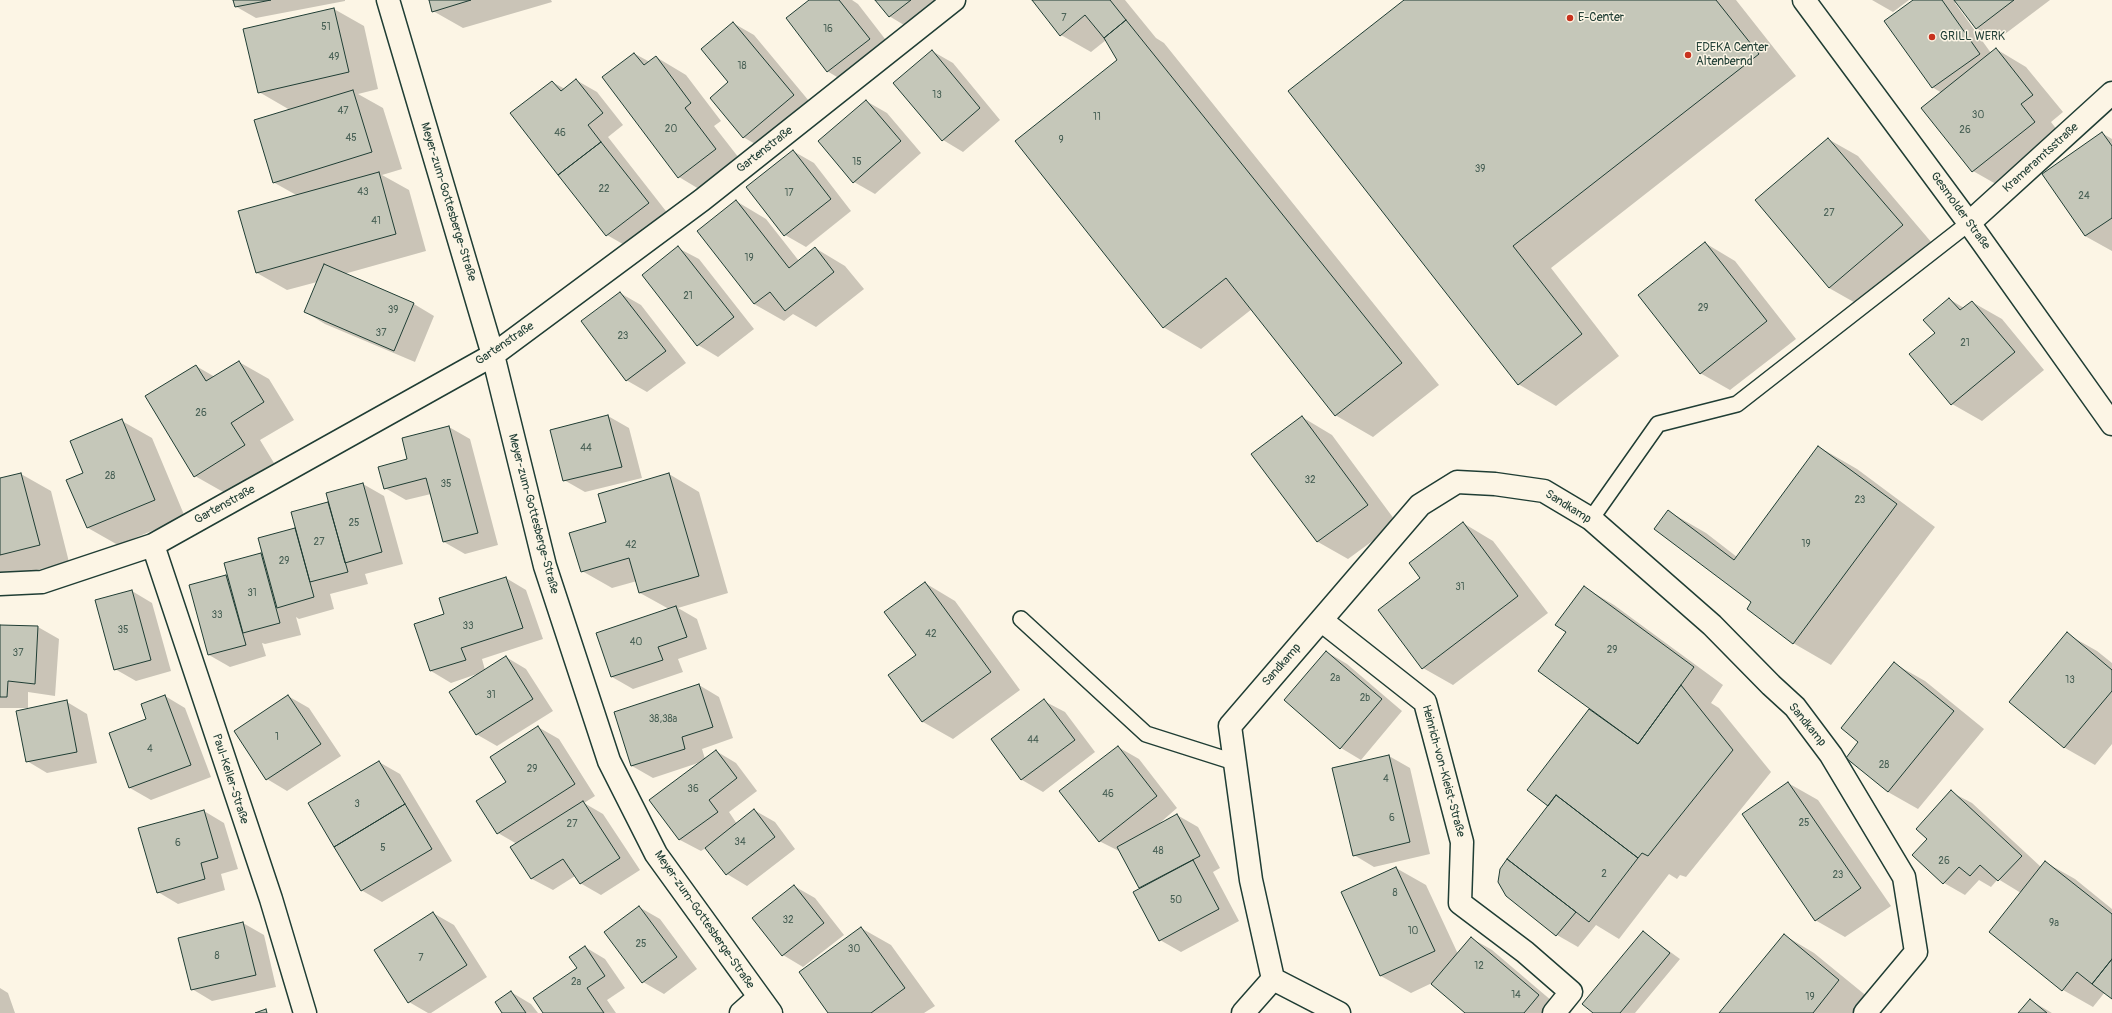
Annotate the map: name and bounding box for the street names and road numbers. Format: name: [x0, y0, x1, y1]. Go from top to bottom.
street label: Krameramtsstraße: [2000, 120, 2082, 196]
street label: Meyer-zum-Gottesberge-Straße: [417, 121, 479, 283]
street label: Gartenstraße: [734, 124, 796, 176]
street label: Gesmolder Straße: [1927, 169, 1993, 253]
street label: Gartenstraße: [473, 319, 537, 369]
street label: Meyer-zum-Gottesberge-Straße: [505, 432, 561, 596]
street label: Gartenstraße: [192, 482, 258, 528]
street label: Sandkamp: [1542, 487, 1594, 527]
street label: Sandkamp: [1260, 641, 1304, 689]
street label: Sandkamp: [1785, 700, 1829, 750]
street label: Heinrich-von-Kleist-Straße: [1418, 703, 1468, 839]
street label: Paul-Keller-Straße: [209, 732, 251, 826]
street label: Meyer-zum-Gottesberge-Straße: [651, 848, 757, 992]

